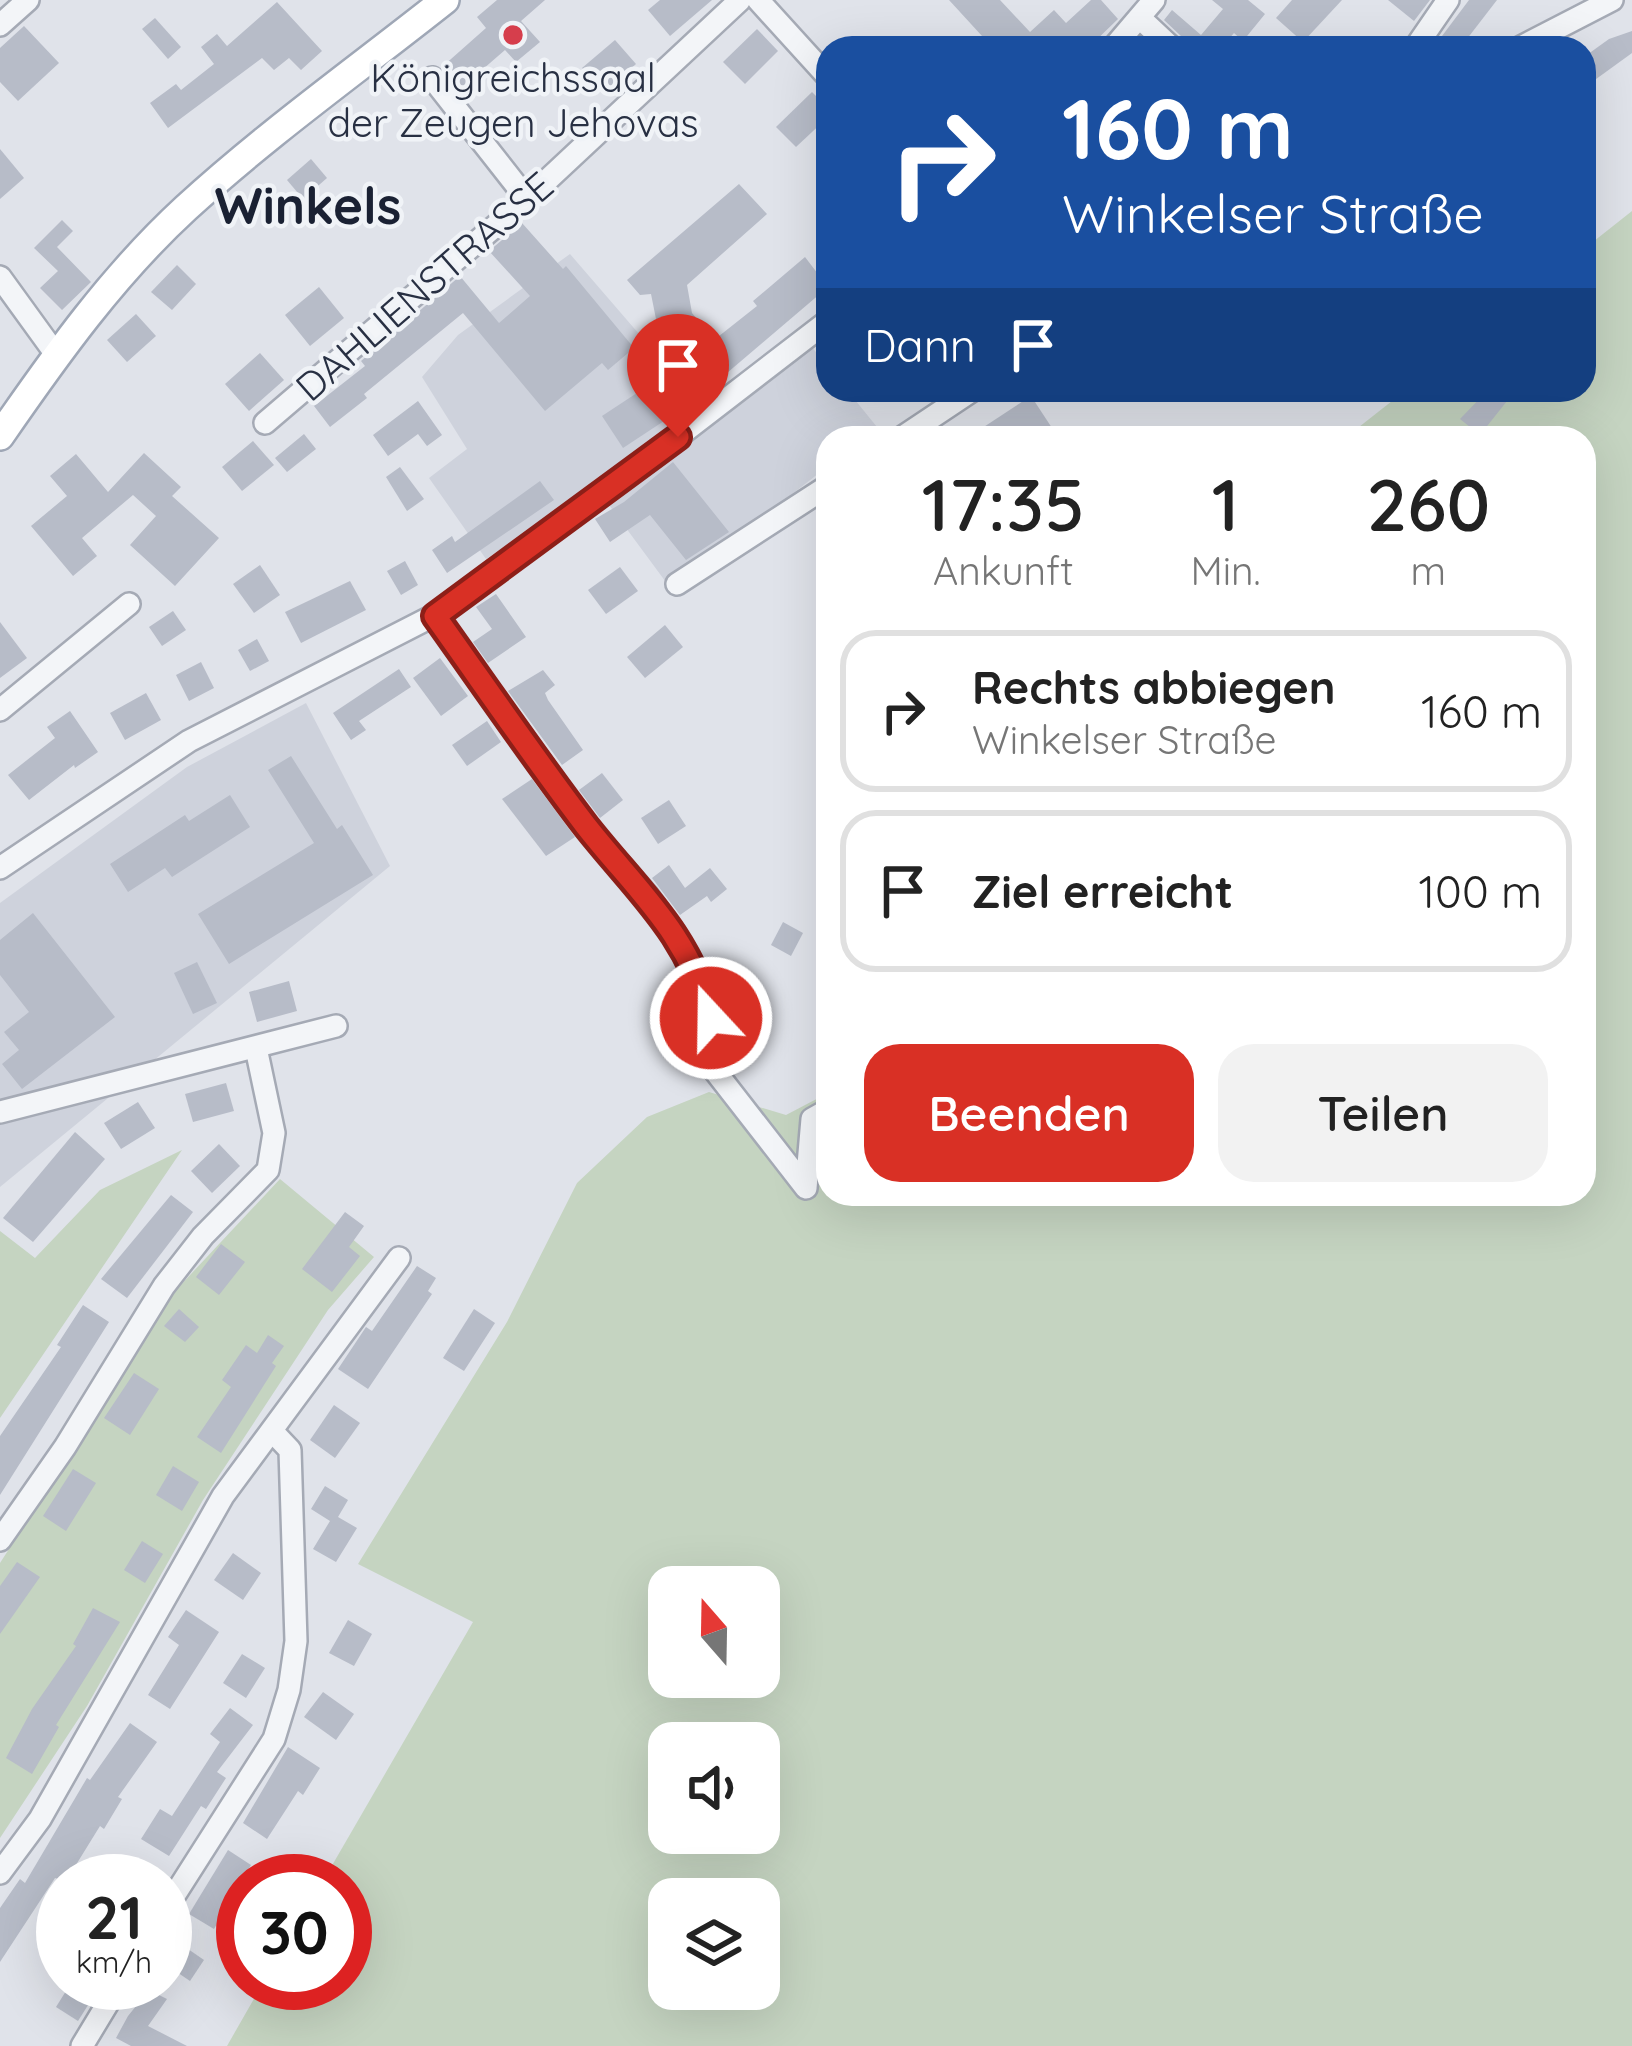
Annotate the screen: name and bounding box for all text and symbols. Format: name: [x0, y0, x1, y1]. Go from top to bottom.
marker: Königreichssaal der Zeugen Jehovas: [500, 22, 526, 48]
place label: Königreichssaal der Zeugen Jehovas: [327, 53, 699, 147]
text: 160 m: [1062, 75, 1294, 180]
icon: right: [864, 84, 1020, 240]
street label: DAHLIENSTRASSE: [285, 161, 563, 411]
district label: Winkels: [215, 173, 401, 237]
text: Winkelser Straße: [1062, 179, 1484, 247]
icon: arrive: [1000, 312, 1066, 378]
pin: [627, 314, 729, 437]
text: Dann: [864, 317, 976, 373]
icon: arrive: [645, 332, 711, 398]
text: 17:35: [922, 459, 1085, 549]
text: 1: [1212, 459, 1239, 549]
text: 260: [1366, 459, 1490, 549]
text: Ankunft: [933, 546, 1074, 595]
text: Min.: [1190, 546, 1261, 595]
text: m: [1411, 546, 1446, 595]
text: Rechts abbiegen: [972, 659, 1336, 715]
icon: right: [870, 678, 936, 744]
text: 160 m: [1421, 683, 1542, 739]
text: Winkelser Straße: [972, 715, 1277, 764]
icon: arrive: [870, 858, 936, 924]
text: Ziel erreicht: [972, 863, 1233, 919]
text: 100 m: [1418, 863, 1542, 919]
position arrow: [648, 955, 774, 1081]
button: Beenden: [864, 1044, 1194, 1182]
button: Teilen: [1218, 1044, 1548, 1182]
north arrow: [648, 1566, 780, 1698]
map controls: [648, 1566, 780, 2010]
button: sound: [648, 1722, 780, 1854]
speed limit sign: 30: [216, 1854, 372, 2010]
button: layers: [648, 1878, 780, 2010]
text: 21: [85, 1879, 143, 1954]
text: km/h: [76, 1943, 152, 1981]

